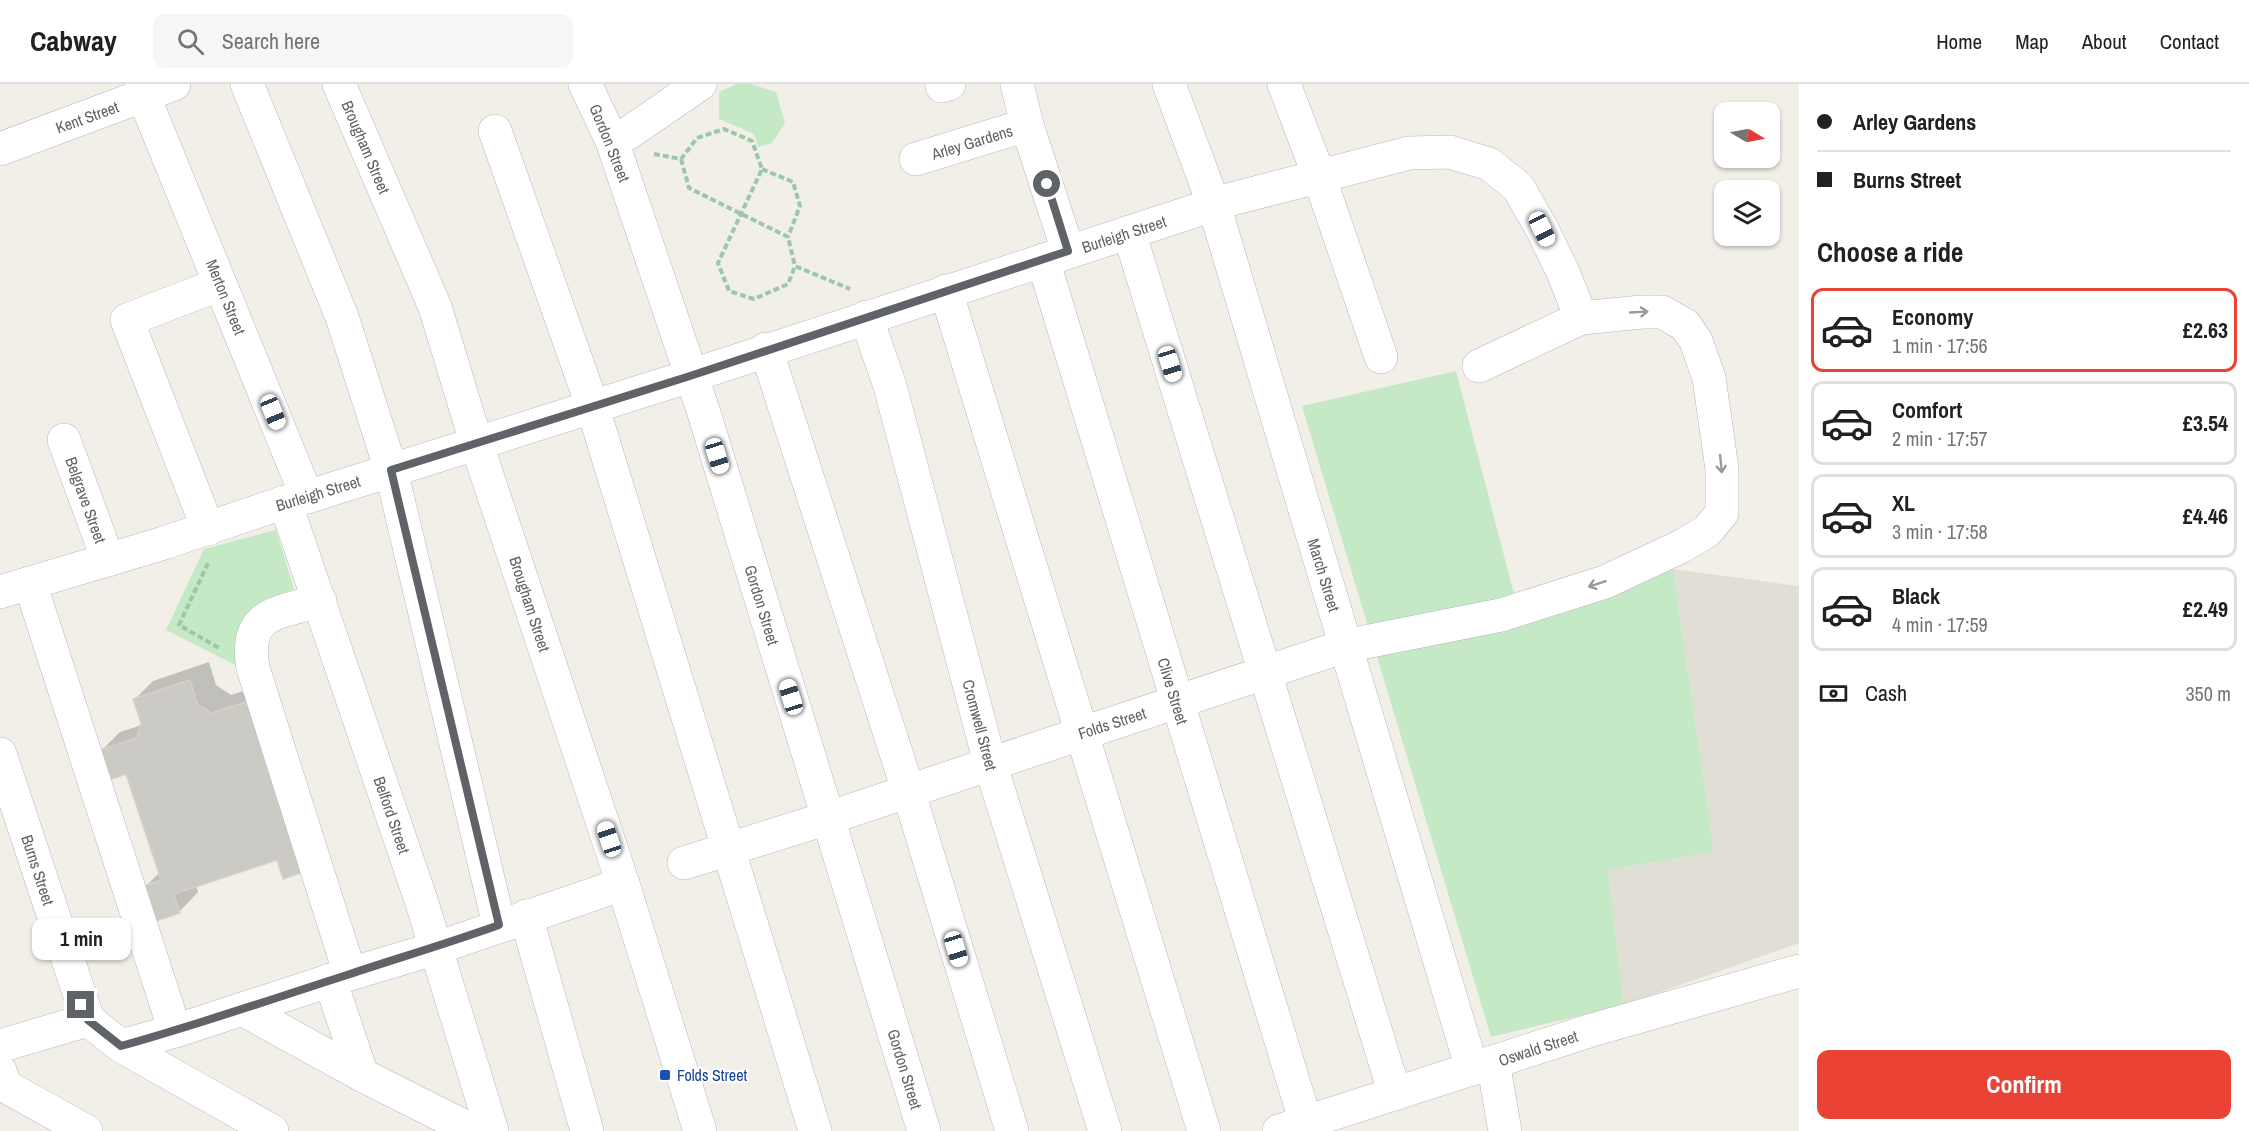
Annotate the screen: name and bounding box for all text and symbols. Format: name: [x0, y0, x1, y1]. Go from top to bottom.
search box: [153, 14, 573, 68]
text: Cabway: [30, 22, 117, 60]
icon: search: [174, 25, 207, 58]
text: Search here: [222, 26, 320, 56]
text: Home: [1936, 27, 1982, 56]
text: Map: [2015, 27, 2049, 56]
text: About: [2082, 27, 2127, 56]
text: Contact: [2160, 27, 2219, 56]
street label: Kent Street: [52, 95, 122, 139]
street label: Brougham Street: [336, 97, 396, 197]
street label: Gordon Street: [584, 101, 636, 186]
north arrow: [1714, 102, 1780, 168]
map controls: [1714, 102, 1780, 246]
text: Arley Gardens: [1853, 107, 1976, 137]
street label: Arley Gardens: [928, 119, 1015, 165]
text: Burns Street: [1853, 165, 1961, 195]
route start: [1033, 170, 1060, 197]
button: layers: [1714, 180, 1780, 246]
car: [1526, 209, 1558, 249]
street label: Burleigh Street: [1079, 210, 1169, 258]
text: Choose a ride: [1817, 234, 1963, 270]
street label: Merton Street: [201, 256, 251, 338]
text: Economy: [1892, 302, 1973, 332]
icon: car: [1820, 303, 1874, 357]
one-way arrow: [1629, 307, 1649, 318]
text: £2.63: [2183, 315, 2228, 345]
text: 1 min · 17:56: [1892, 332, 1988, 359]
car: [1156, 344, 1184, 384]
car: [258, 392, 288, 432]
text: Comfort: [1892, 395, 1962, 425]
icon: car: [1820, 396, 1874, 450]
text: £3.54: [2183, 408, 2228, 438]
text: 2 min · 17:57: [1892, 425, 1988, 452]
car: [703, 436, 731, 476]
street label: Belgrave Street: [60, 454, 112, 547]
one-way arrow: [1716, 454, 1727, 474]
street label: Burleigh Street: [273, 470, 363, 516]
text: XL: [1892, 488, 1915, 518]
icon: car: [1820, 489, 1874, 543]
text: £4.46: [2183, 501, 2228, 531]
text: 3 min · 17:58: [1892, 518, 1988, 545]
street label: March Street: [1303, 536, 1346, 614]
street label: Brougham Street: [504, 553, 556, 655]
street label: Gordon Street: [739, 562, 785, 648]
one-way arrow: [1588, 579, 1607, 590]
text: Black: [1892, 581, 1940, 611]
icon: car: [1820, 582, 1874, 636]
text: £2.49: [2183, 594, 2228, 624]
text: 4 min · 17:59: [1892, 611, 1988, 638]
street label: Clive Street: [1152, 655, 1194, 727]
car: [777, 677, 805, 717]
street label: Cromwell Street: [957, 677, 1003, 773]
icon: cash: [1817, 677, 1850, 710]
text: Cash: [1865, 678, 1907, 708]
text: 350 m: [2185, 680, 2231, 707]
street label: Folds Street: [1075, 702, 1149, 744]
street label: Belford Street: [369, 773, 416, 857]
car: [595, 819, 623, 859]
street label: Burns Street: [16, 832, 60, 908]
callout: 1 min: [32, 918, 130, 960]
text: 1 min: [60, 925, 103, 952]
car: [942, 929, 970, 969]
route end: [67, 991, 94, 1018]
street label: Oswald Street: [1495, 1025, 1581, 1071]
street label: Gordon Street: [882, 1026, 928, 1112]
button: Confirm: [1817, 1050, 2231, 1119]
place label: Folds Street: [677, 1064, 747, 1086]
marker: Folds Street: [658, 1068, 672, 1082]

